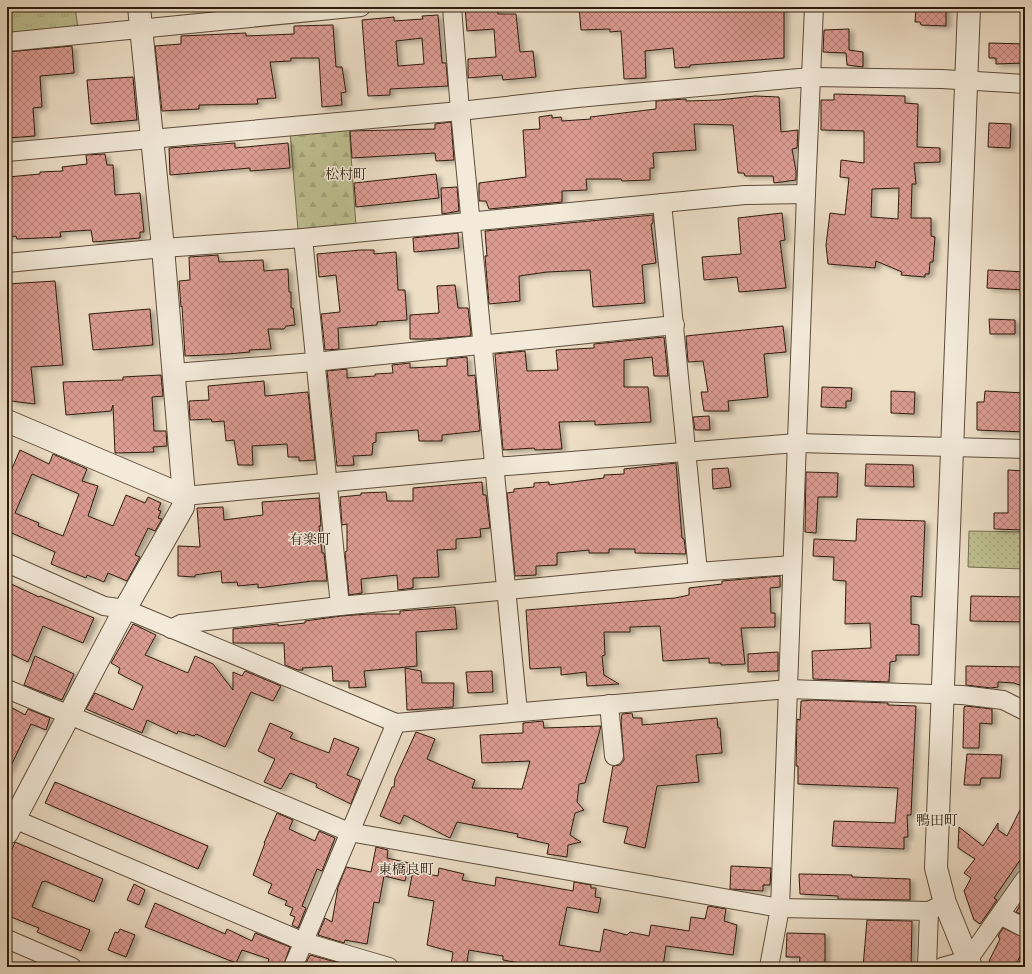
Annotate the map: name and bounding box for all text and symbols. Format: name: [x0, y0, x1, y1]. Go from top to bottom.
district label: 松村町: [325, 166, 367, 185]
district label: 有楽町: [289, 531, 331, 550]
district label: 鴨田町: [916, 812, 958, 831]
district label: 東橋良町: [378, 861, 434, 880]

